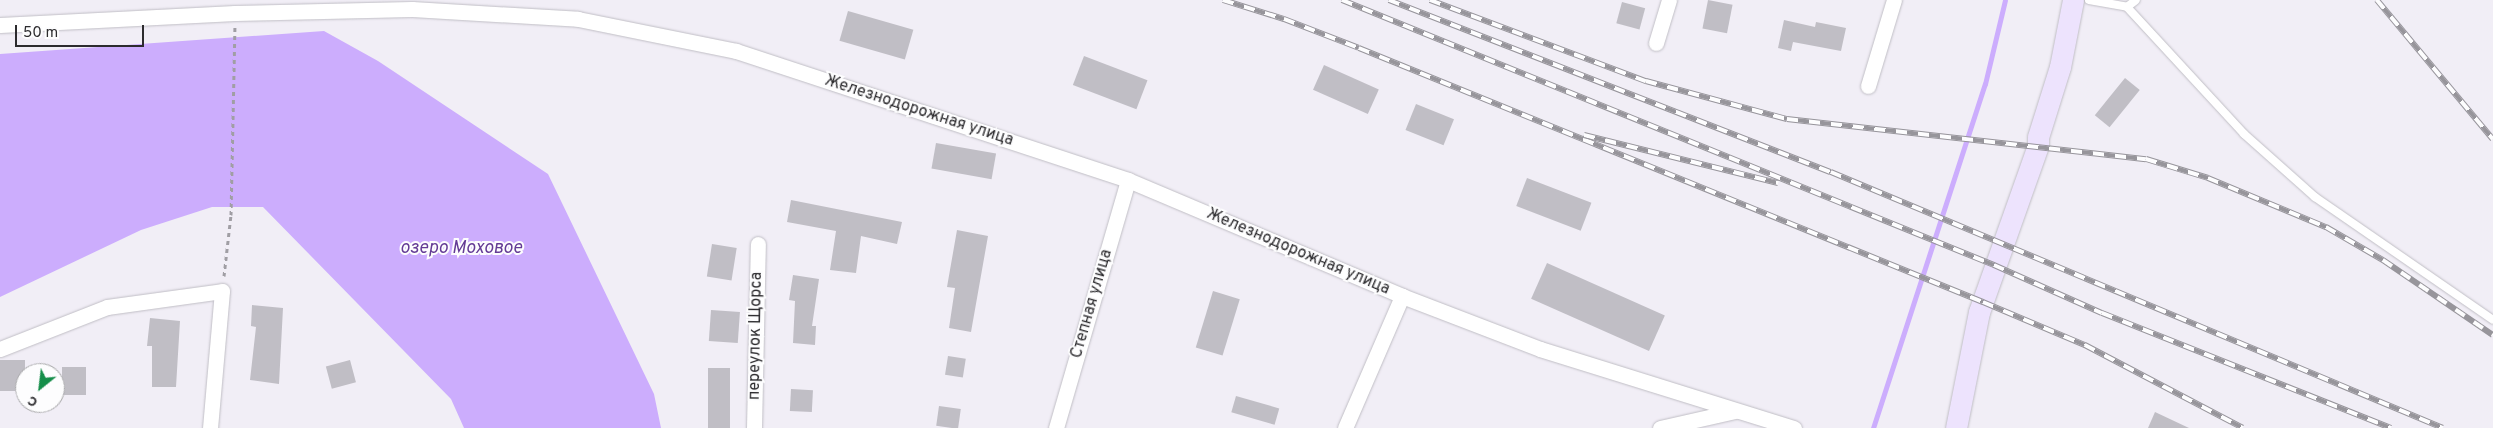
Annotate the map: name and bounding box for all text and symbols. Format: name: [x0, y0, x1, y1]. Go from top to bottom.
scale bar: [18, 15, 146, 47]
text: 50 m: [23, 24, 58, 43]
street label: Железнодорожная улица: [822, 71, 1016, 151]
street label: Железнодорожная улица: [1204, 205, 1392, 299]
water label: озеро Моховое: [400, 238, 522, 260]
street label: Степная улица: [1067, 247, 1117, 361]
street label: переулок Щорса: [745, 272, 767, 400]
north arrow: [15, 363, 65, 413]
text: С: [25, 391, 41, 410]

